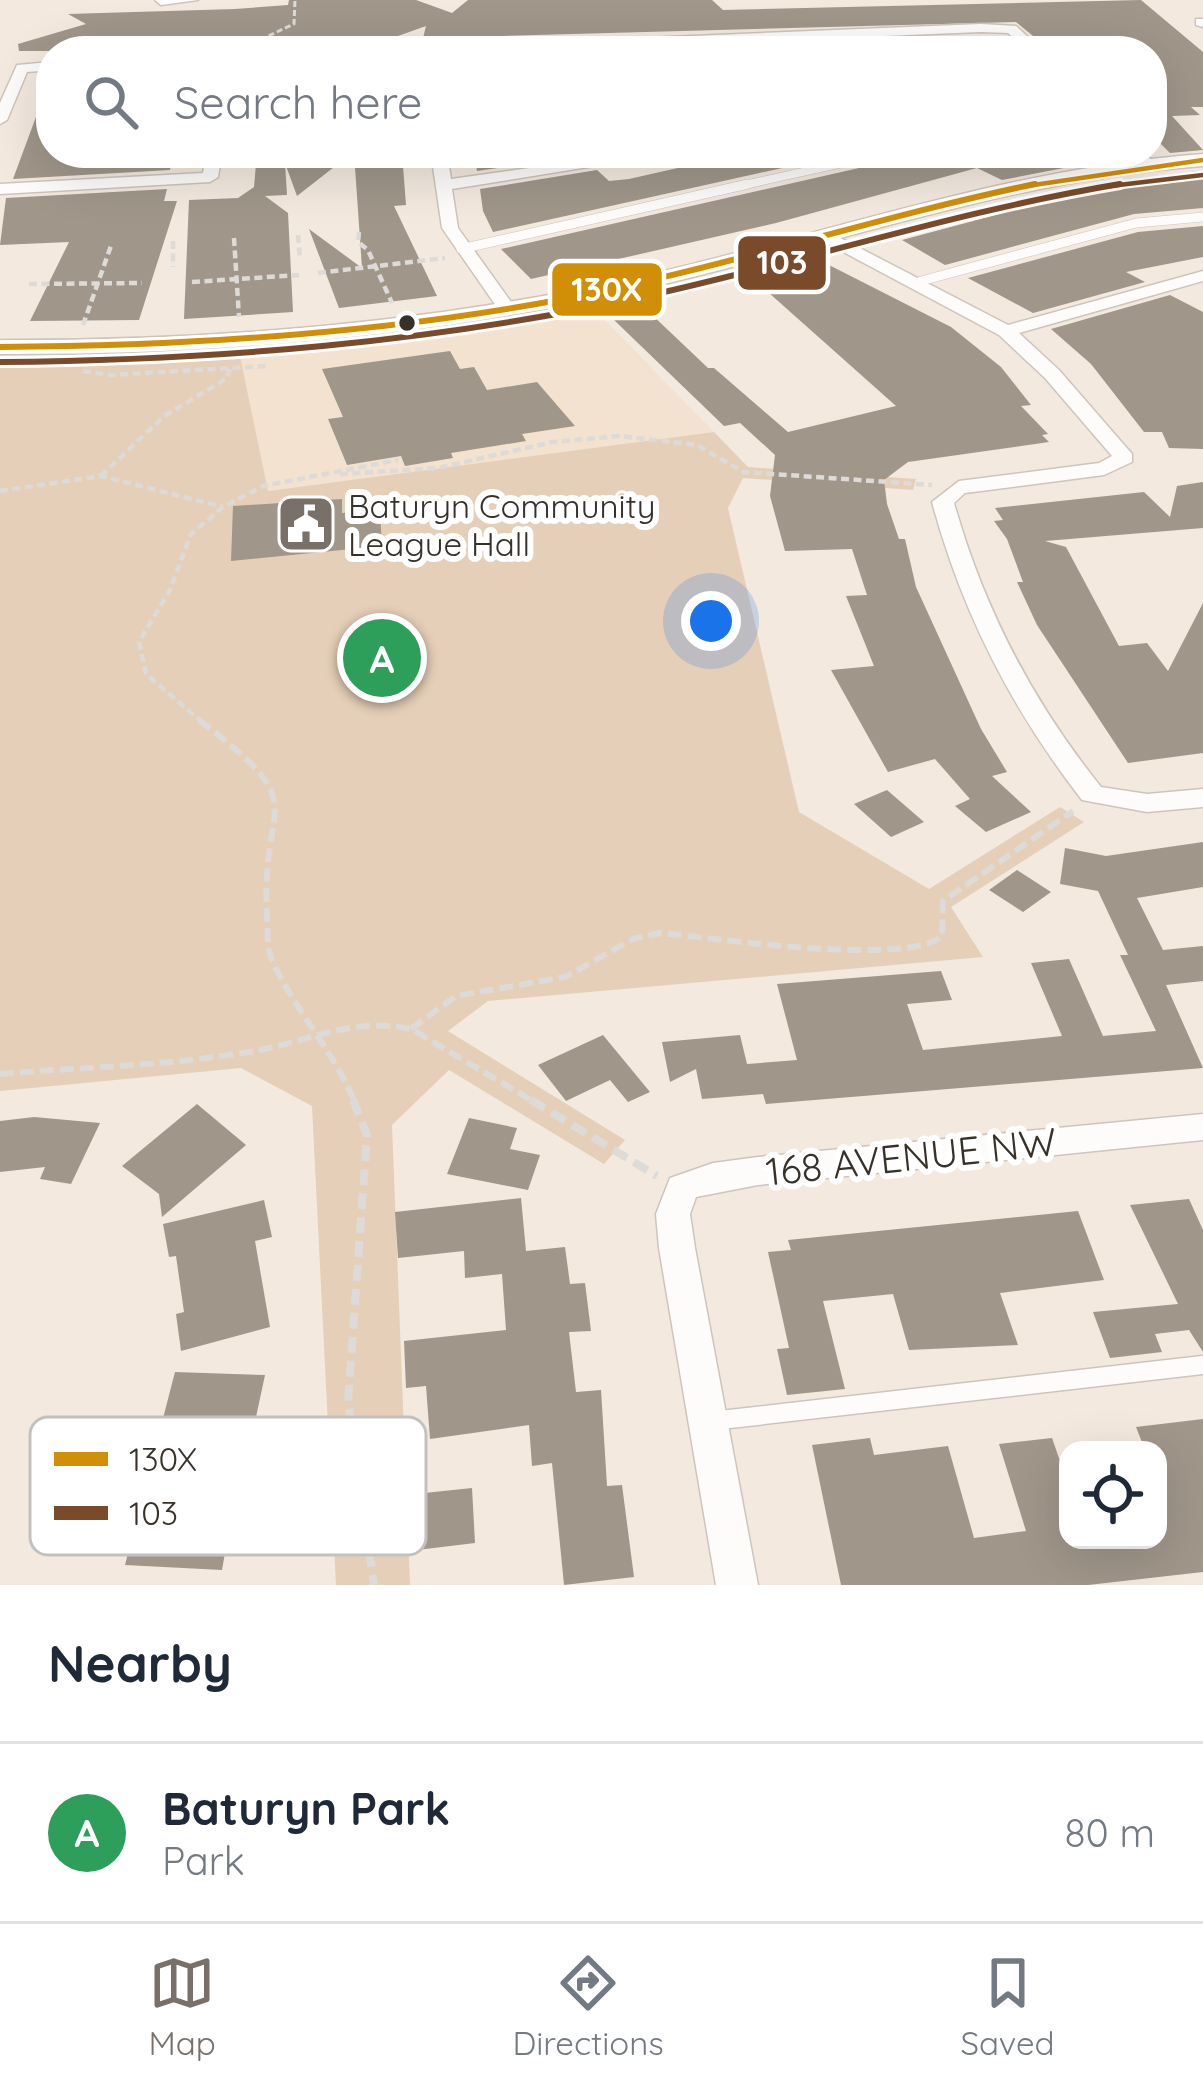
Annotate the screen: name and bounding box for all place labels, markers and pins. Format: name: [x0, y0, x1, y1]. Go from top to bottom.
unlabelled marker: [396, 312, 418, 334]
place label: Baturyn Community League Hall: [348, 485, 656, 564]
public building icon: Baturyn Community League Hall: [275, 493, 337, 555]
pin: A: [343, 613, 421, 703]

